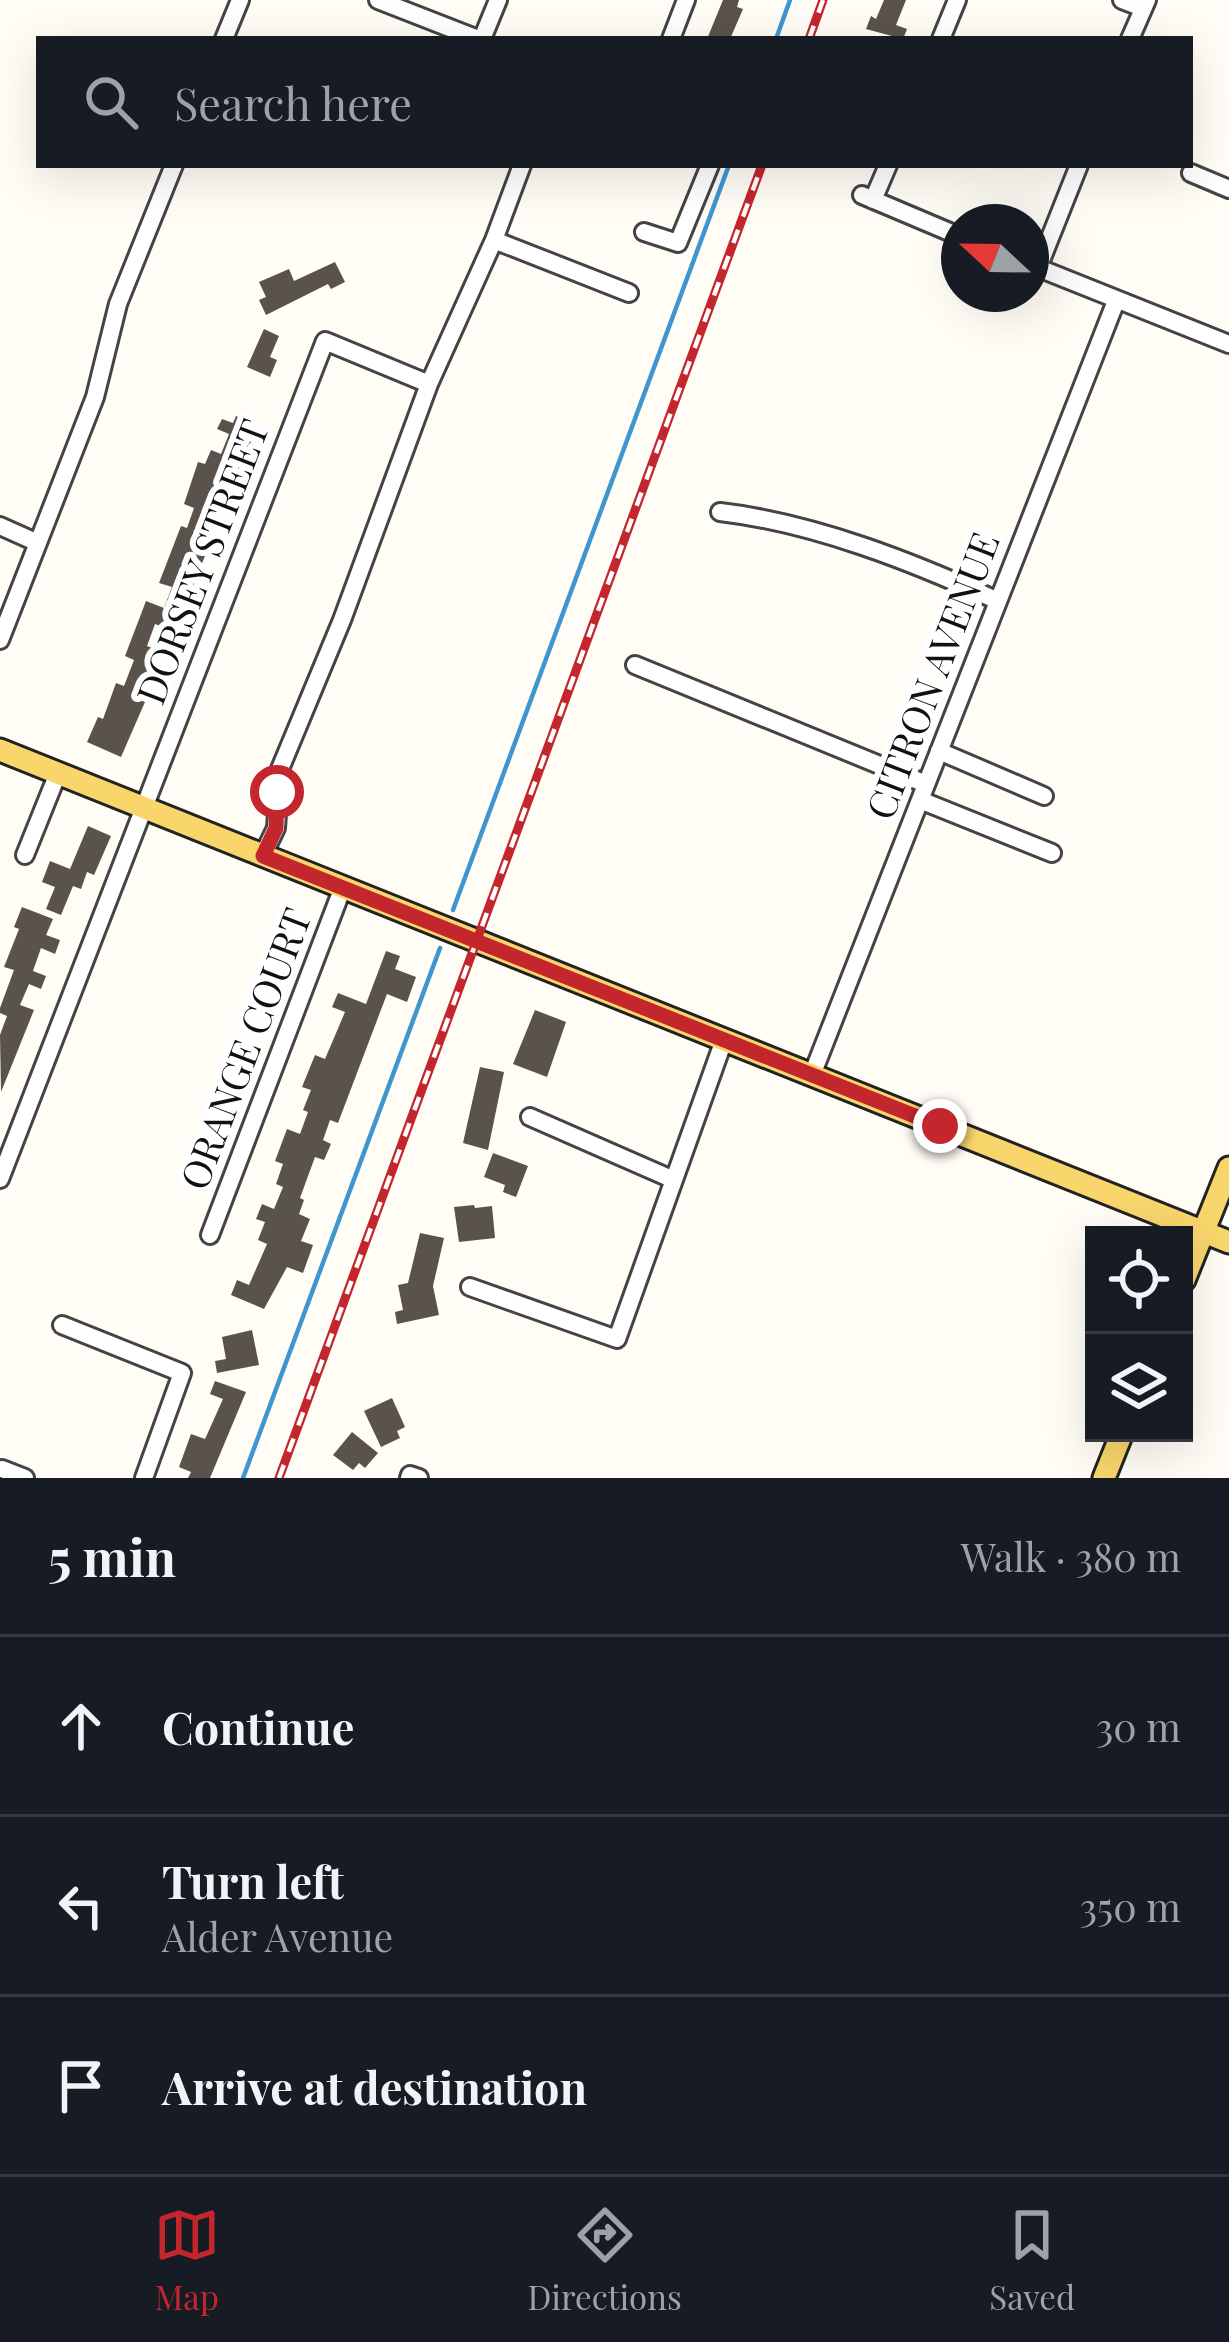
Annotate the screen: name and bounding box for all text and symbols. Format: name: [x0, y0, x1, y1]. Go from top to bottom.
search box: [36, 36, 1193, 168]
icon: search: [78, 69, 144, 135]
text: Search here: [174, 72, 412, 132]
north arrow: [941, 204, 1049, 312]
street label: DORSEY STREET: [123, 412, 279, 711]
street label: CITRON AVENUE: [853, 525, 1010, 826]
route start: [250, 765, 304, 819]
street label: ORANGE COURT: [167, 900, 322, 1196]
route end: [913, 1099, 967, 1153]
map controls: [1085, 1226, 1193, 1442]
button: locate: [1085, 1226, 1193, 1334]
button: layers: [1085, 1334, 1193, 1442]
text: 5 min: [48, 1522, 176, 1590]
text: Walk · 380 m: [961, 1530, 1181, 1582]
icon: ahead: [48, 1693, 114, 1759]
text: Continue: [162, 1696, 354, 1756]
text: 30 m: [1096, 1700, 1181, 1752]
text: Turn left: [162, 1850, 344, 1910]
icon: left: [48, 1873, 114, 1939]
text: 350 m: [1079, 1880, 1181, 1932]
text: Alder Avenue: [162, 1910, 393, 1962]
icon: arrive: [48, 2053, 114, 2119]
text: Arrive at destination: [162, 2056, 587, 2116]
tab: Map: [154, 2202, 220, 2318]
tab: Directions: [527, 2202, 682, 2318]
tab: Saved: [989, 2202, 1075, 2318]

